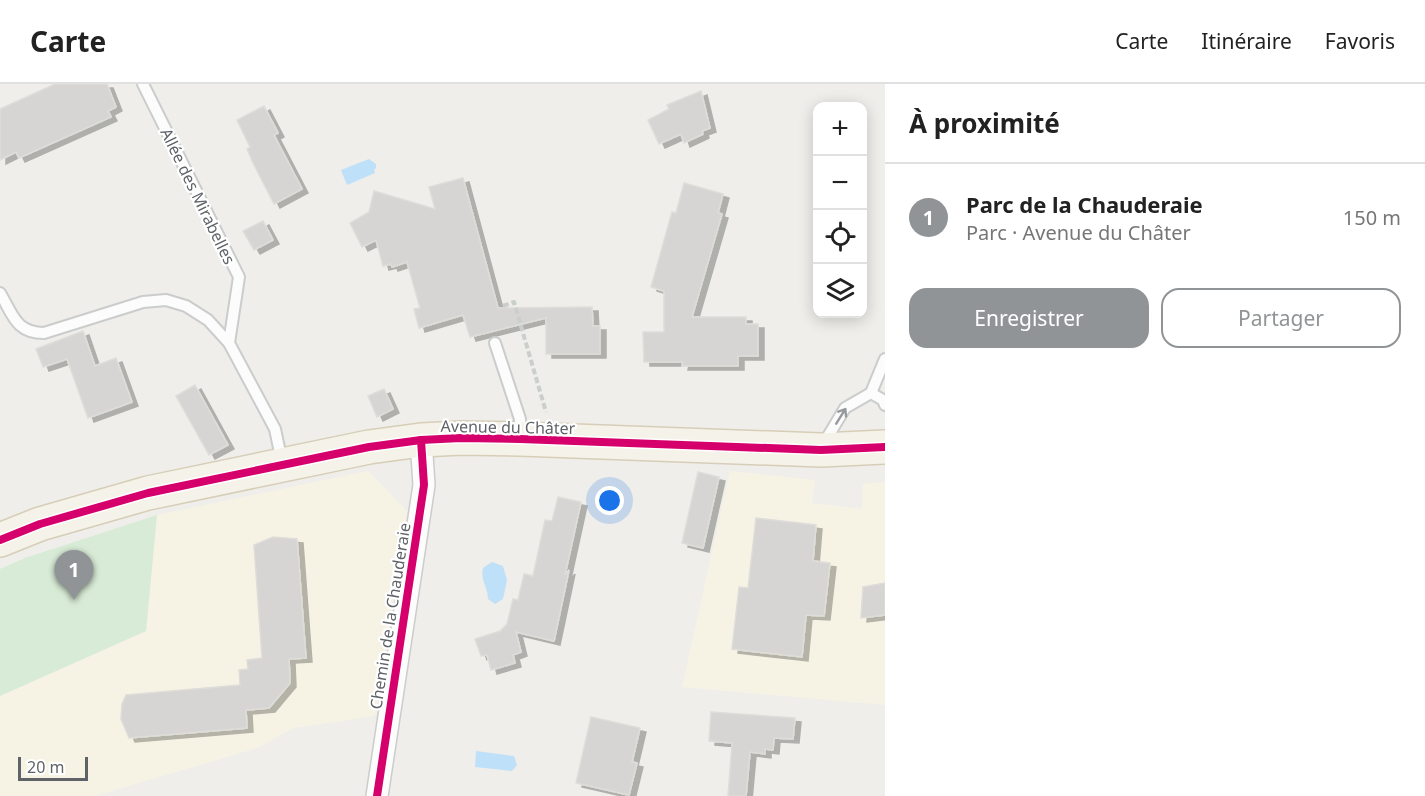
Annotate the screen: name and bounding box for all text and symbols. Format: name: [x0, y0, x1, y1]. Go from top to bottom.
text: Carte: [30, 22, 106, 60]
text: Carte: [1115, 27, 1168, 55]
text: Itinéraire: [1201, 27, 1292, 55]
text: Favoris: [1325, 27, 1395, 55]
map controls: [813, 102, 867, 318]
button: +: [813, 102, 867, 156]
text: À proximité: [909, 105, 1060, 141]
street label: Allée des Mirabelles: [155, 124, 241, 268]
button: −: [813, 156, 867, 210]
text: Parc de la Chauderaie: [966, 189, 1203, 219]
text: 1: [923, 204, 934, 231]
text: 150 m: [1343, 204, 1401, 231]
button: locate: [813, 210, 867, 264]
text: Parc · Avenue du Châter: [966, 219, 1191, 246]
button: layers: [813, 264, 867, 318]
button: Enregistrer: [909, 288, 1149, 348]
button: Partager: [1161, 288, 1401, 348]
one-way arrow: [835, 408, 847, 425]
street label: Avenue du Châter: [441, 415, 576, 439]
your location: [595, 486, 624, 515]
street label: Chemin de la Chauderaie: [364, 521, 416, 711]
pin: 1: [54, 550, 94, 600]
scale bar: [18, 754, 88, 782]
text: 20 m: [27, 756, 64, 778]

